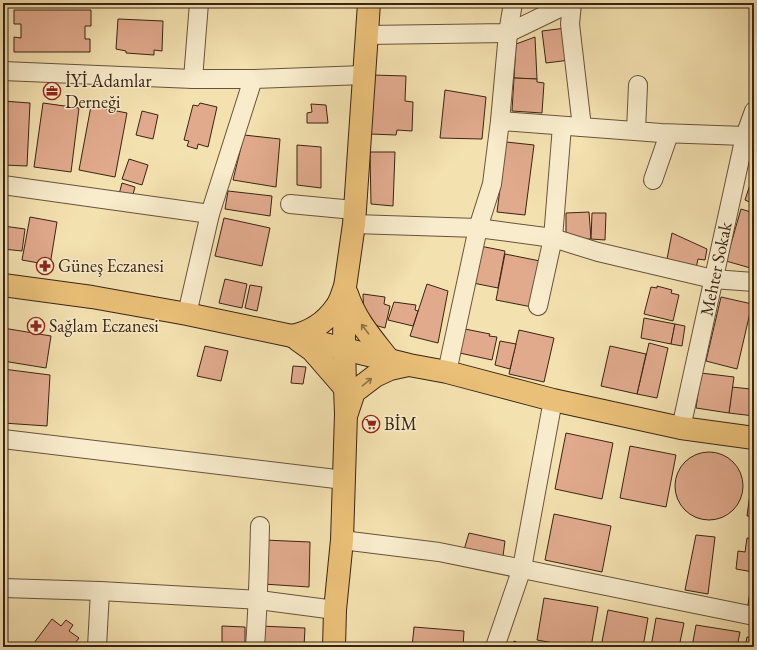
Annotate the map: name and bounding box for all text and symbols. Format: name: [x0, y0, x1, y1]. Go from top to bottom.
place label: İYİ Adamlar Derneği: [65, 69, 152, 113]
office icon: İYİ Adamlar Derneği: [42, 81, 62, 101]
street label: Mehter Sokak: [694, 219, 737, 318]
place label: Güneş Eczanesi: [58, 254, 164, 277]
pharmacy icon: Güneş Eczanesi: [35, 256, 55, 276]
place label: Sağlam Eczanesi: [49, 314, 159, 337]
pharmacy icon: Sağlam Eczanesi: [26, 316, 46, 336]
one-way arrow: [361, 324, 369, 335]
one-way arrow: [361, 378, 372, 387]
place label: BİM: [384, 412, 417, 435]
supermarket icon: BİM: [361, 414, 381, 434]

